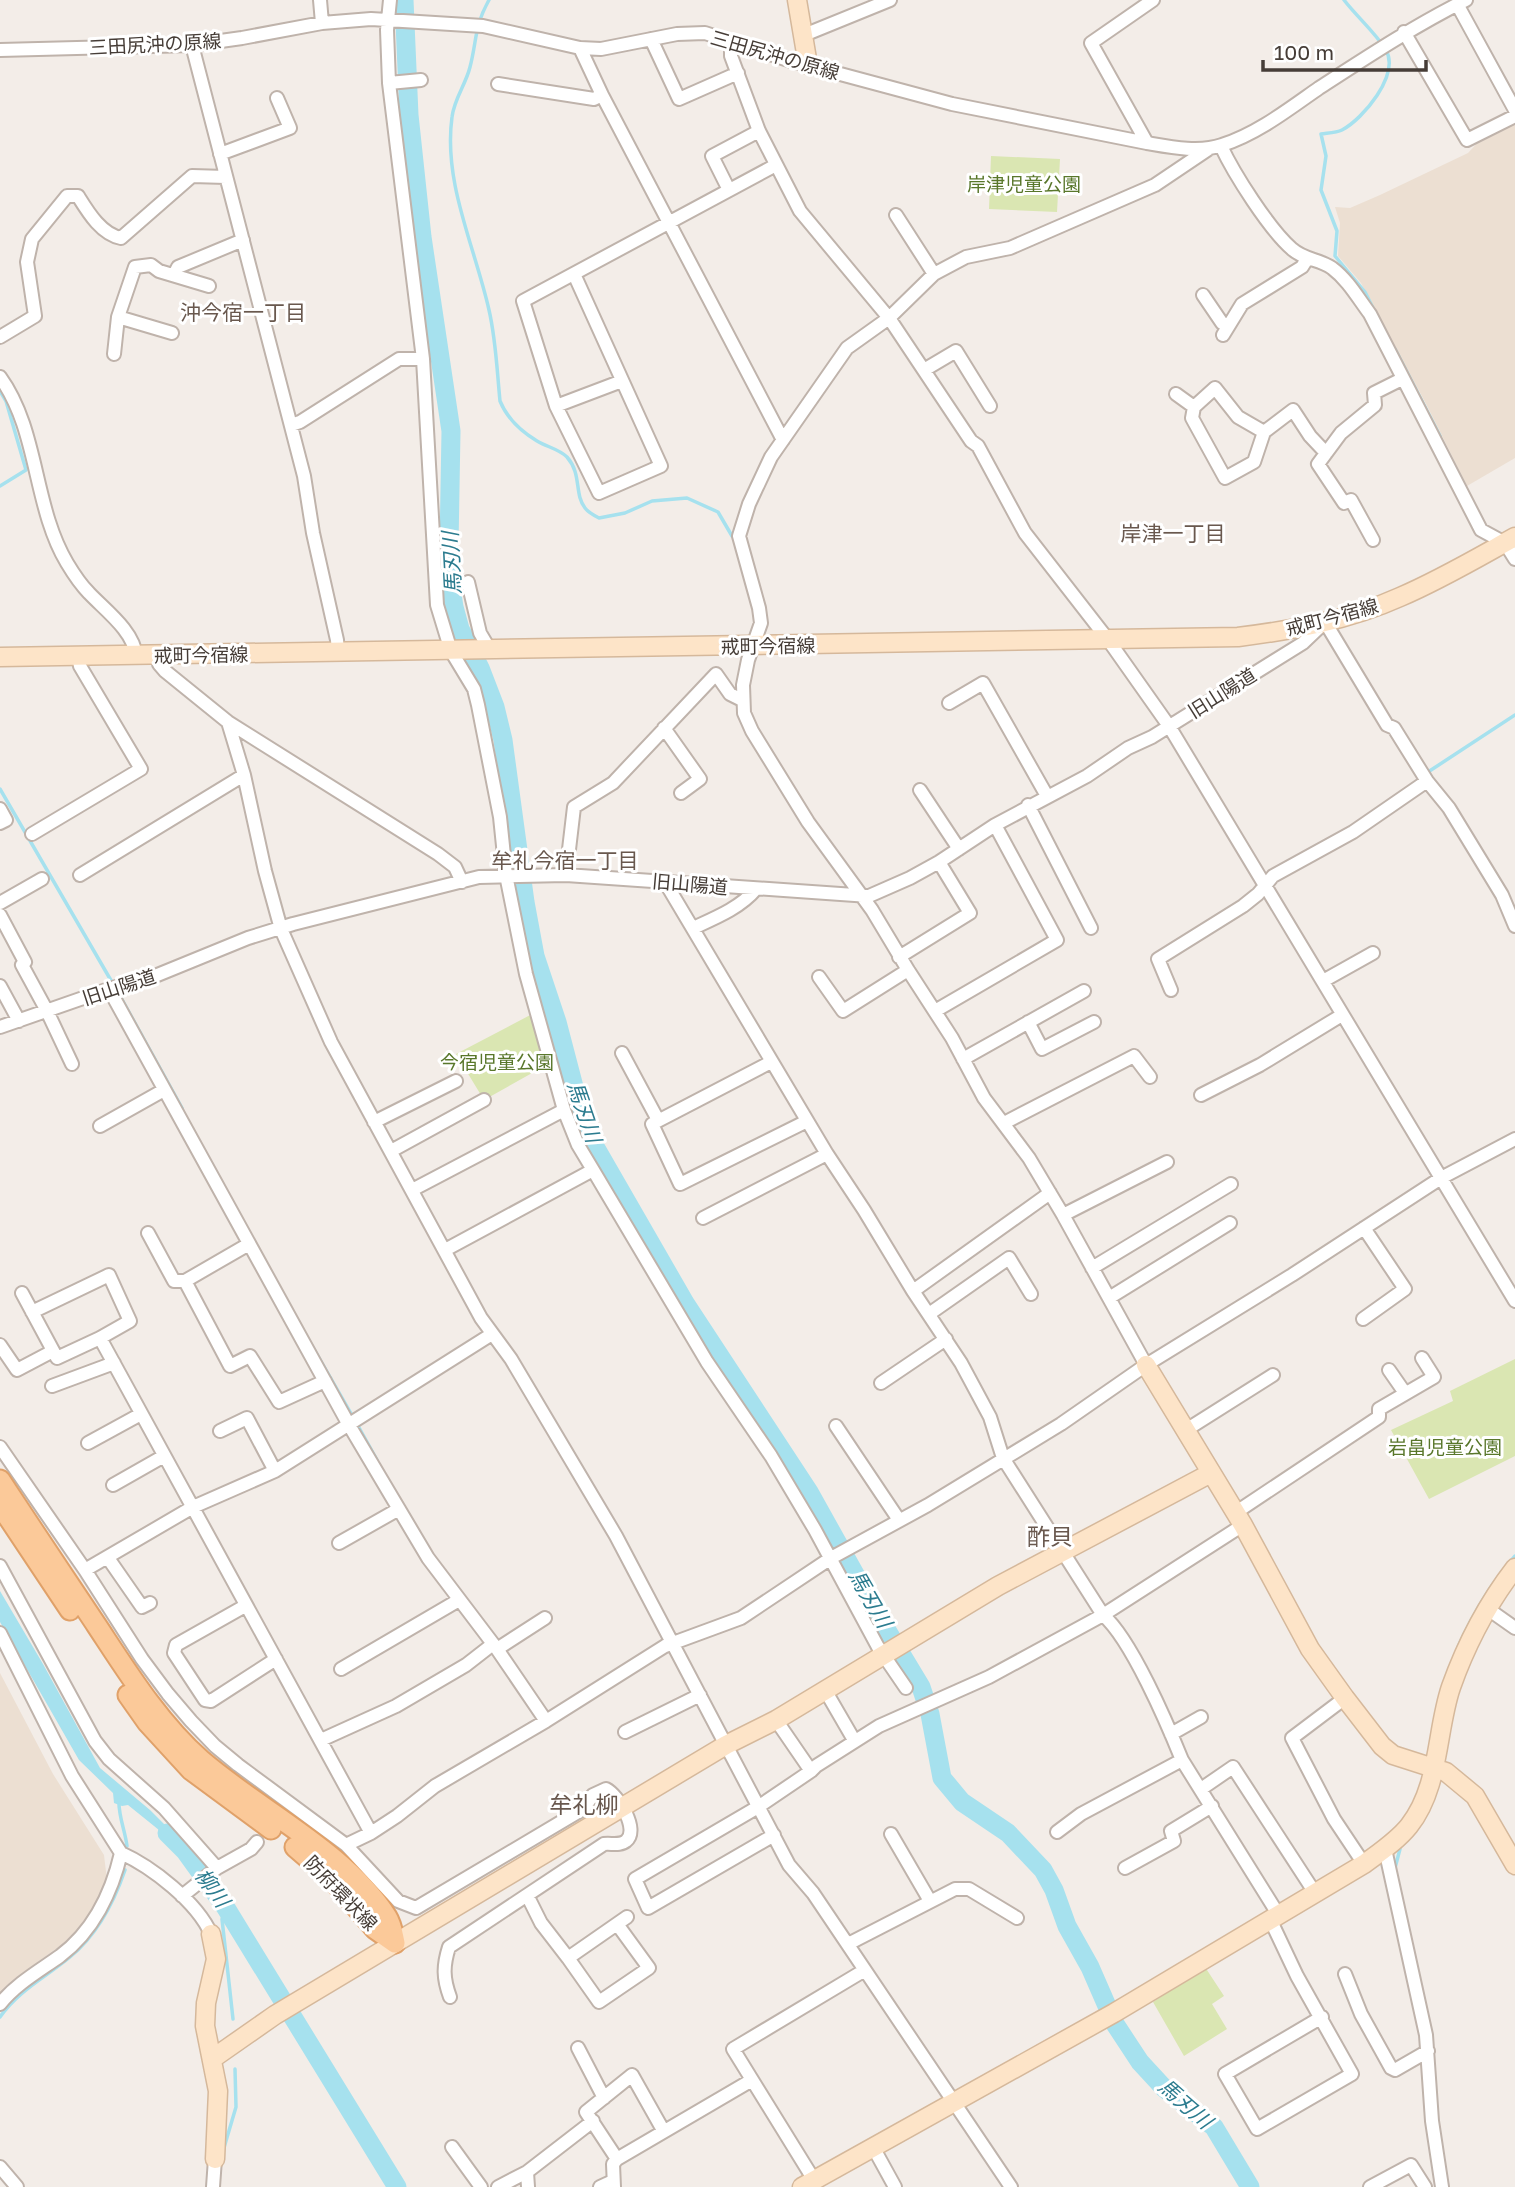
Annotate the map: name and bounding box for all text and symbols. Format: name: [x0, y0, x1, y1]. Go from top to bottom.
street label: 三田尻沖の原線: [708, 25, 842, 84]
scale bar: [1263, 28, 1426, 72]
street label: 三田尻沖の原線: [88, 29, 222, 58]
text: 100 m: [1274, 39, 1334, 65]
park label: 岸津児童公園: [967, 172, 1081, 195]
district label: 沖今宿一丁目: [180, 299, 306, 325]
district label: 岸津一丁目: [1121, 520, 1226, 546]
water label: 馬刃川: [436, 529, 466, 595]
street label: 戒町今宿線: [1283, 593, 1381, 640]
street label: 戒町今宿線: [720, 633, 816, 658]
street label: 戒町今宿線: [153, 642, 249, 667]
street label: 旧山陽道: [1183, 663, 1260, 722]
district label: 牟礼今宿一丁目: [492, 847, 639, 873]
street label: 旧山陽道: [651, 869, 729, 898]
street label: 旧山陽道: [79, 964, 159, 1009]
park label: 今宿児童公園: [440, 1050, 554, 1073]
water label: 馬刃川: [562, 1078, 608, 1148]
park label: 岩畠児童公園: [1388, 1435, 1502, 1458]
district label: 酢貝: [1027, 1522, 1073, 1550]
water label: 馬刃川: [844, 1565, 899, 1634]
district label: 牟礼柳: [550, 1790, 619, 1818]
street label: 防府環状線: [300, 1850, 383, 1935]
water label: 柳川: [190, 1863, 237, 1914]
water label: 馬刃川: [1153, 2073, 1219, 2135]

